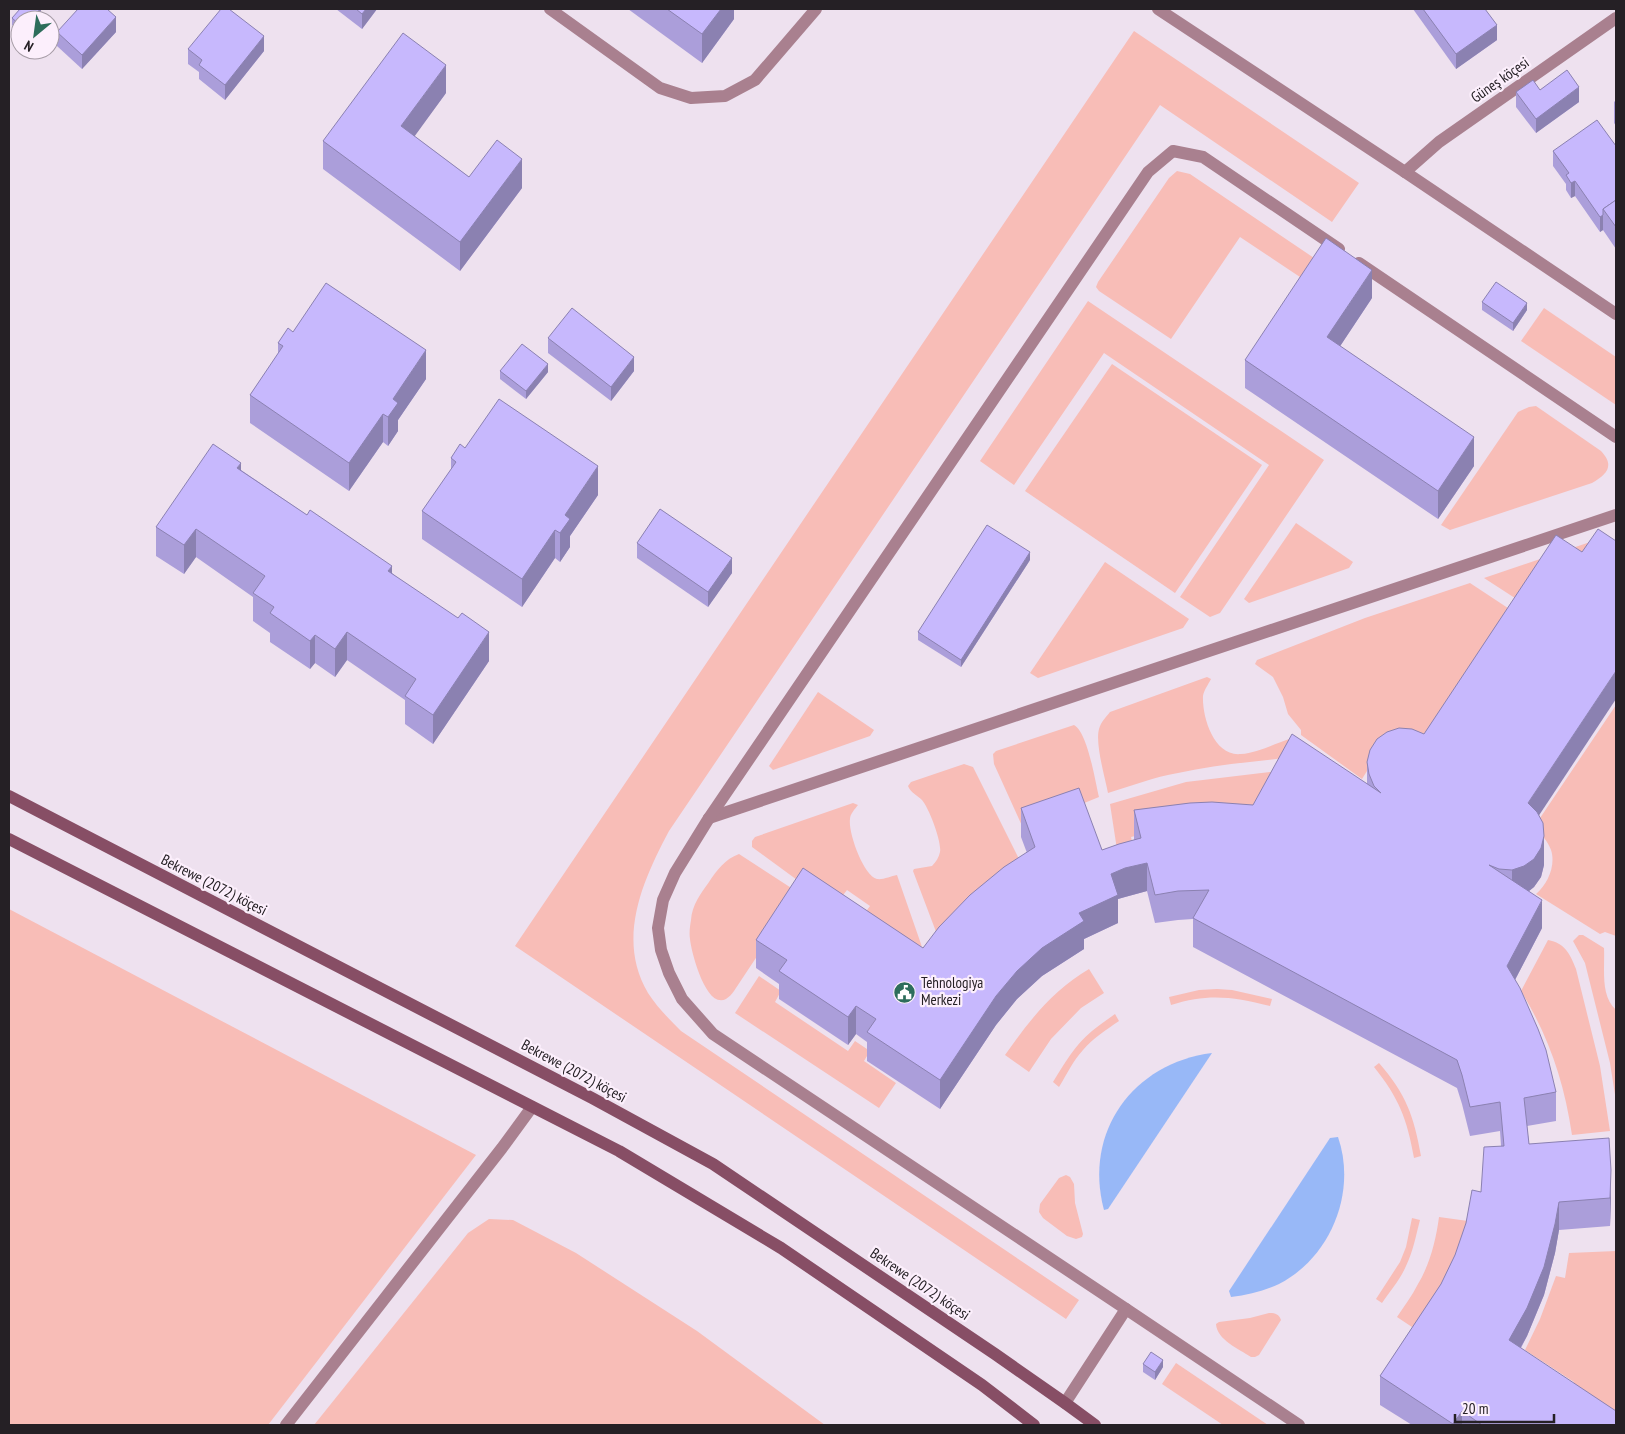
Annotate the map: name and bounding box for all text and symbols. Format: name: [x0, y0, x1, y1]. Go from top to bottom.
north arrow: [10, 10, 60, 60]
text: N: [21, 37, 36, 56]
street label: Güneş köçesi: [1467, 53, 1532, 106]
street label: Bekrewe (2072) köçesi: [158, 850, 270, 919]
place label: Tehnologiya Merkezi: [921, 973, 983, 1009]
public building icon: Tehnologiya Merkezi: [893, 980, 917, 1004]
street label: Bekrewe (2072) köçesi: [518, 1035, 630, 1106]
street label: Bekrewe (2072) köçesi: [867, 1243, 974, 1324]
scale bar: [1455, 1392, 1554, 1424]
text: 20 m: [1462, 1399, 1488, 1418]

